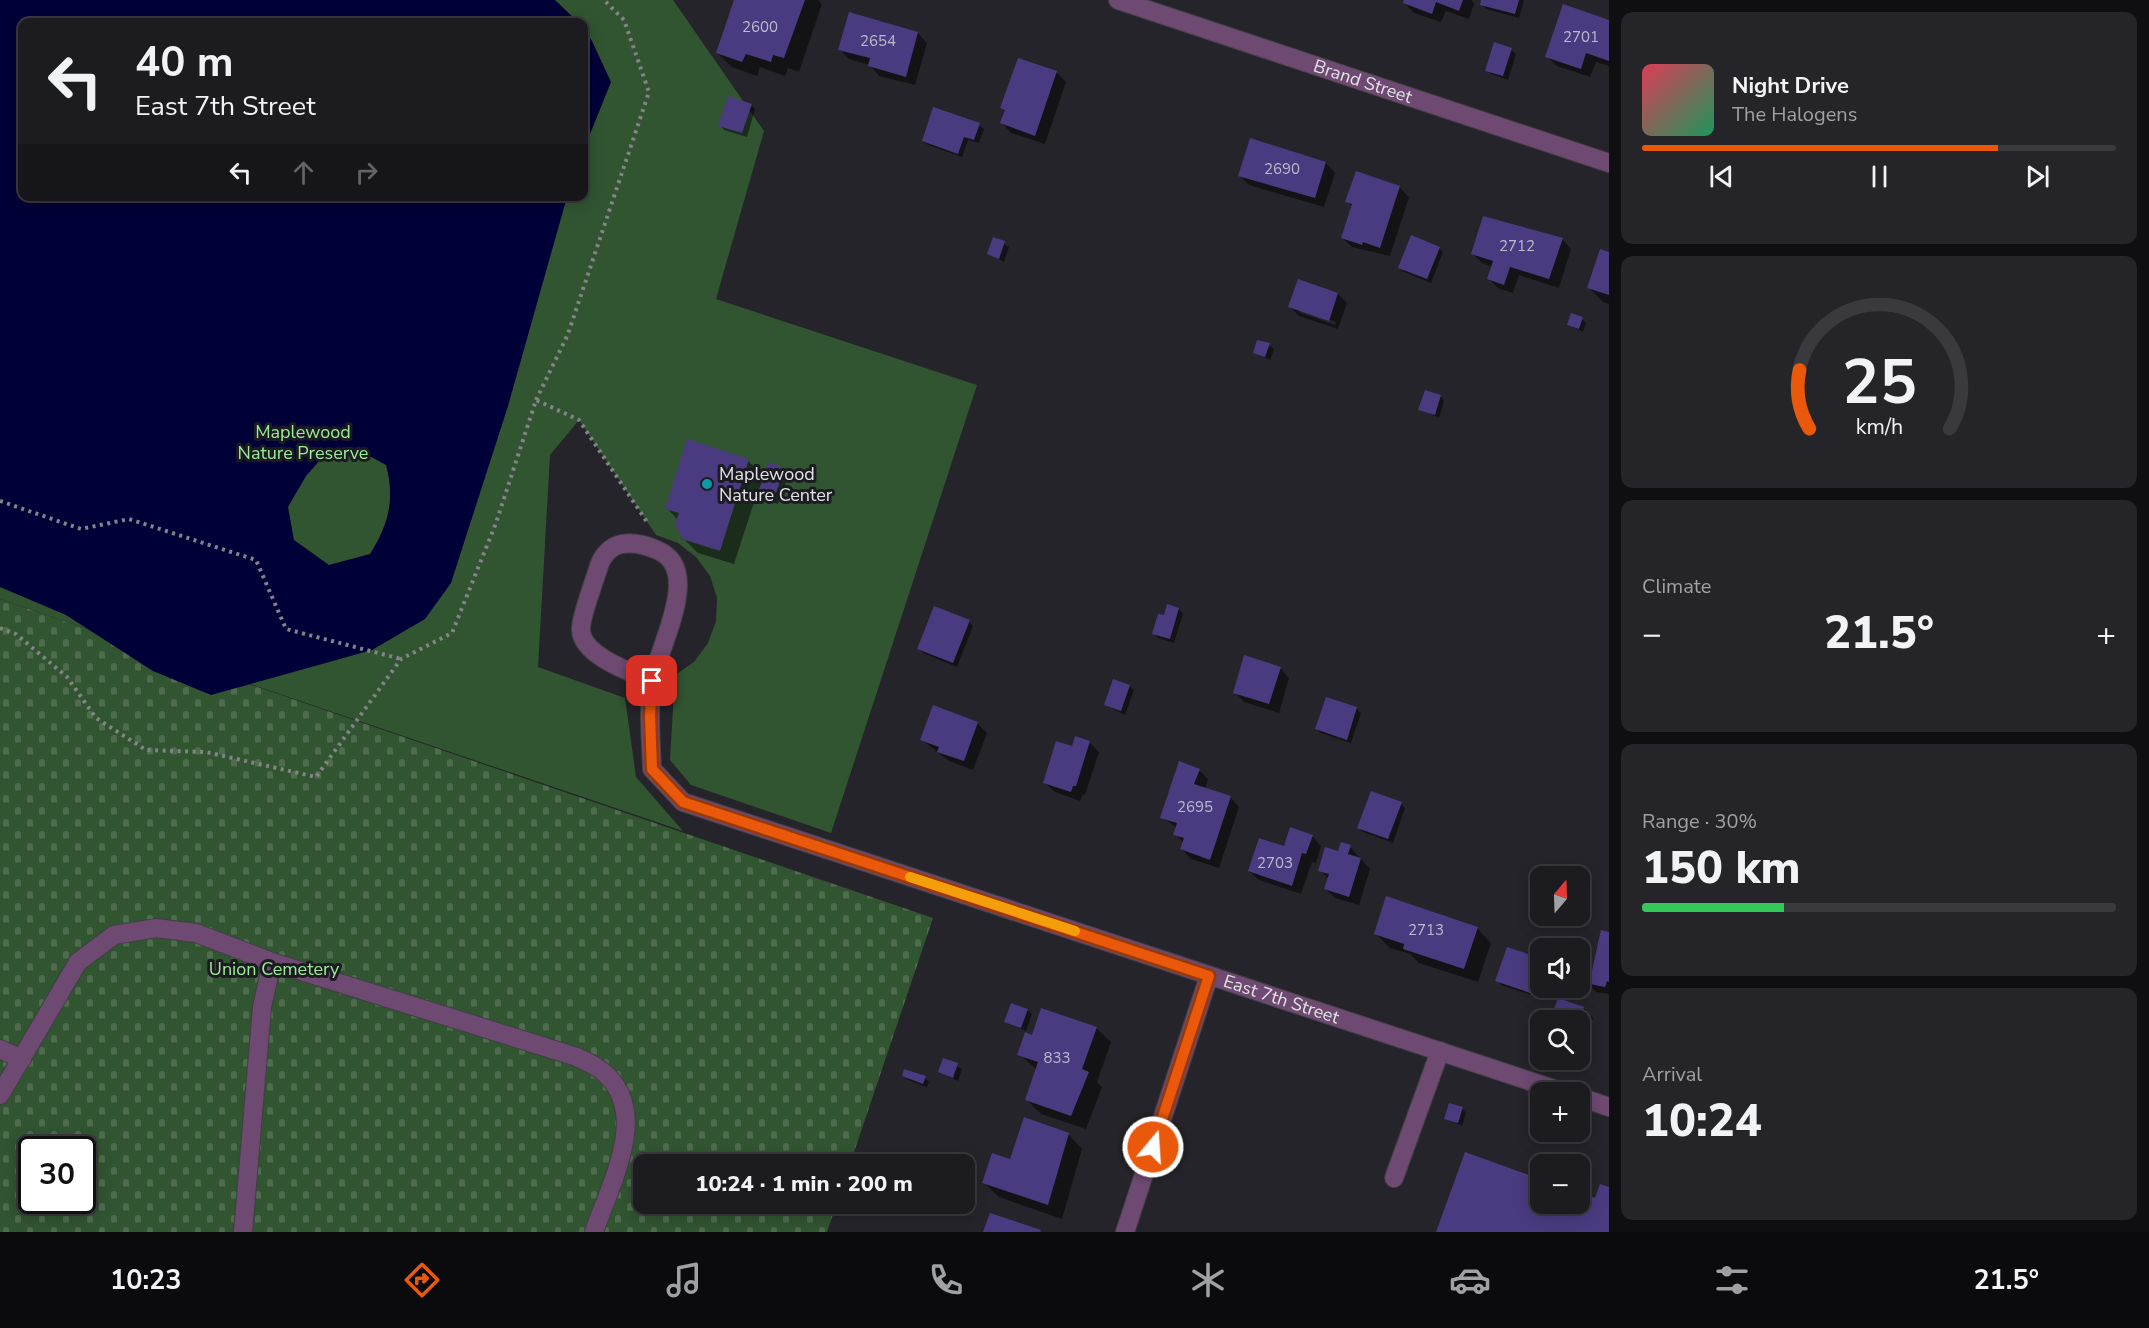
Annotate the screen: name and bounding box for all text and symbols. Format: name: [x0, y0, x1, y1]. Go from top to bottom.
house number: 2600: [742, 17, 778, 37]
house number: 2701: [1563, 27, 1599, 47]
house number: 2654: [860, 31, 896, 51]
text: 40 m: [135, 34, 234, 91]
icon: left: [36, 42, 114, 120]
street label: Brand Street: [1310, 54, 1416, 109]
text: Night Drive: [1732, 71, 1849, 101]
text: East 7th Street: [135, 88, 316, 125]
text: The Halogens: [1732, 101, 1857, 128]
icon: left: [224, 156, 257, 189]
icon: ahead: [287, 156, 320, 189]
icon: right: [350, 156, 383, 189]
house number: 2690: [1264, 159, 1300, 179]
icon: previous: [1705, 160, 1738, 193]
icon: pause: [1863, 160, 1896, 193]
icon: next: [2021, 160, 2054, 193]
house number: 2712: [1499, 236, 1535, 256]
text: 25: [1842, 340, 1916, 425]
text: km/h: [1855, 412, 1903, 442]
park label: Maplewood Nature Preserve: [238, 420, 368, 465]
place label: Maplewood Nature Center: [719, 462, 833, 507]
marker: Maplewood Nature Center: [700, 477, 714, 491]
text: Climate: [1642, 573, 1711, 600]
text: 21.5°: [1824, 603, 1934, 664]
text: −: [1642, 612, 1662, 657]
text: +: [2096, 612, 2116, 657]
pin: [626, 655, 677, 706]
icon: arrive: [635, 664, 668, 697]
house number: 2695: [1177, 797, 1213, 817]
text: Range · 30%: [1642, 808, 1757, 835]
text: 150 km: [1642, 838, 1801, 899]
house number: 2703: [1257, 853, 1293, 873]
north arrow: [1530, 866, 1590, 926]
map controls: [1530, 866, 1590, 1214]
house number: 2713: [1408, 920, 1444, 940]
button: sound: [1530, 938, 1590, 998]
park label: Union Cemetery: [209, 957, 340, 981]
street label: East 7th Street: [1220, 969, 1343, 1030]
button: search: [1530, 1010, 1590, 1070]
house number: 833: [1043, 1048, 1071, 1068]
text: Arrival: [1642, 1061, 1702, 1088]
button: +: [1530, 1082, 1590, 1142]
text: 10:24: [1642, 1091, 1762, 1152]
position arrow: [1121, 1115, 1185, 1179]
speed limit sign: 30: [18, 1136, 96, 1214]
button: −: [1530, 1154, 1590, 1214]
text: 10:24 · 1 min · 200 m: [695, 1169, 913, 1199]
icon: directions: [401, 1259, 443, 1301]
icon: music: [663, 1259, 705, 1301]
icon: phone: [925, 1259, 967, 1301]
icon: climate: [1187, 1259, 1229, 1301]
icon: car: [1449, 1259, 1491, 1301]
icon: filters: [1711, 1259, 1753, 1301]
text: 10:23: [110, 1262, 181, 1299]
text: 21.5°: [1973, 1262, 2039, 1299]

